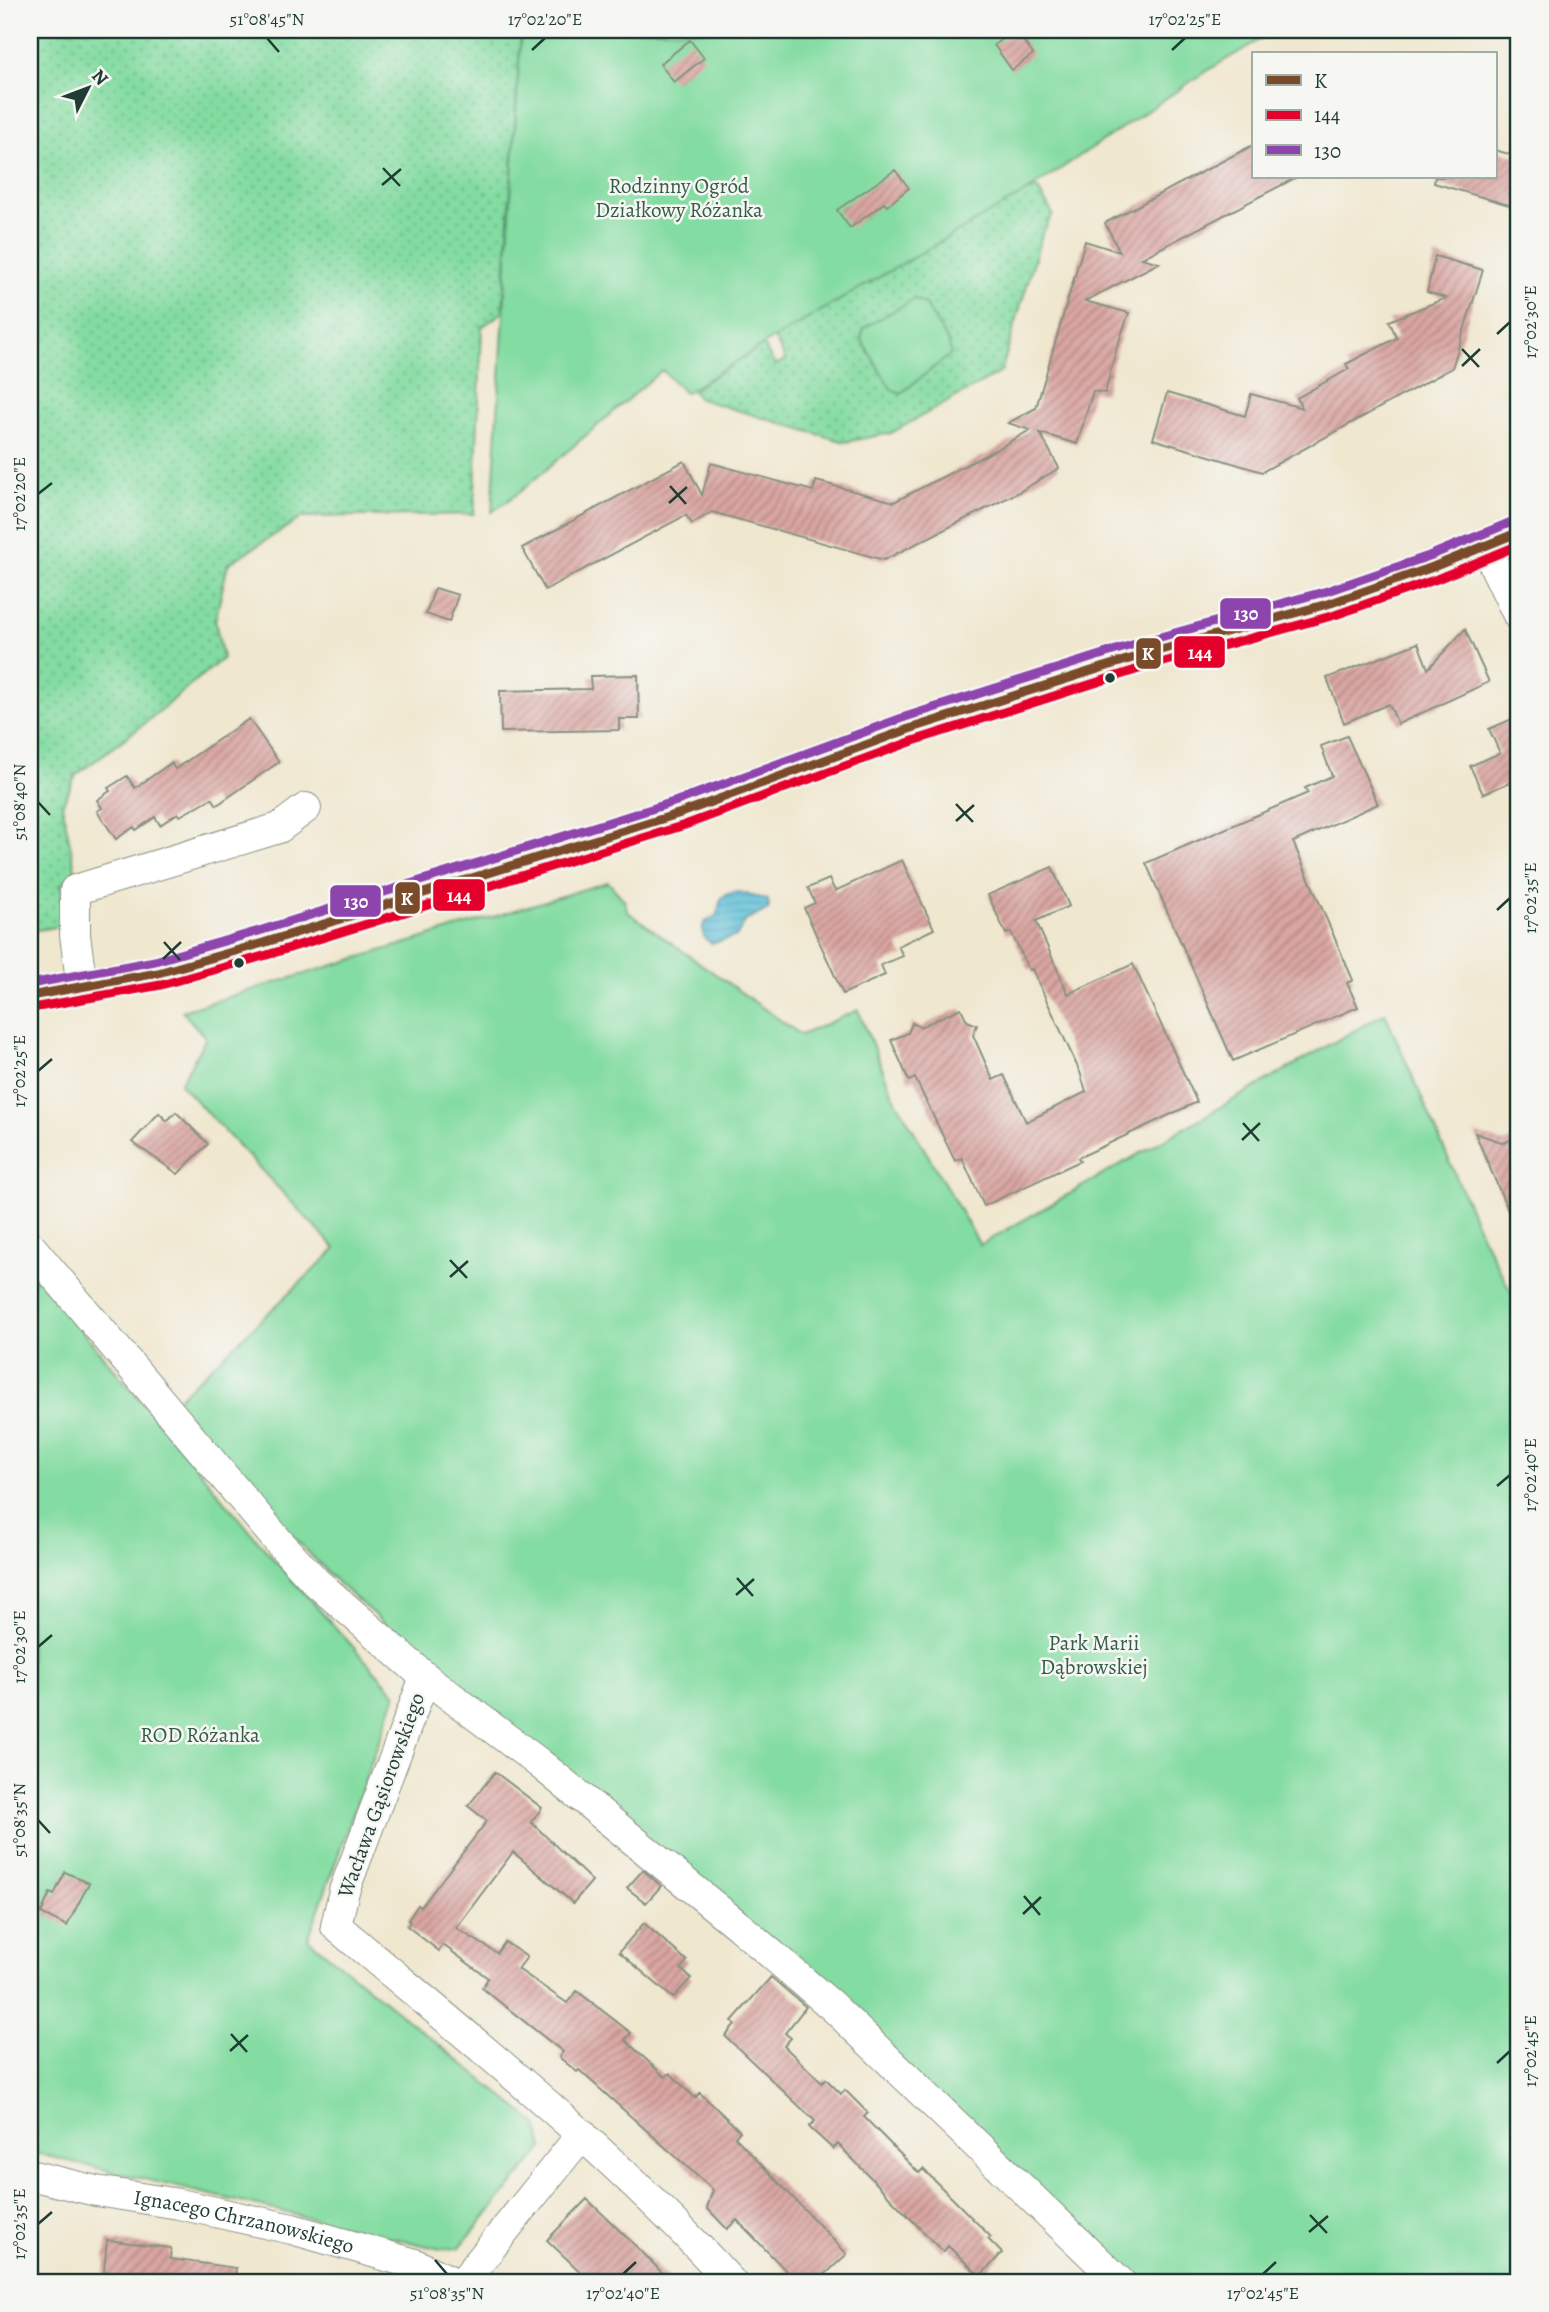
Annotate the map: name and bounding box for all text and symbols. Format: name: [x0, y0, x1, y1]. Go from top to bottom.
text: 51°08'45"N: [229, 7, 305, 31]
text: 17°02'20"E: [508, 7, 582, 31]
text: 17°02'25"E: [1149, 7, 1221, 31]
north arrow: [52, 52, 122, 122]
legend: [1252, 52, 1496, 178]
text: N: [86, 63, 114, 91]
text: K: [1314, 67, 1327, 95]
text: 144: [1314, 101, 1340, 129]
text: 130: [1314, 137, 1341, 165]
park label: Rodzinny Ogród Działkowy Różanka: [595, 172, 763, 224]
text: 17°02'30"E: [1518, 285, 1542, 359]
text: 17°02'20"E: [7, 457, 31, 531]
line badge: 130: [1219, 597, 1272, 630]
text: 130: [1234, 601, 1259, 627]
line badge: 144: [1173, 635, 1226, 669]
line badge: K: [1135, 637, 1162, 670]
text: 144: [1188, 640, 1212, 666]
text: K: [1142, 641, 1155, 667]
unlabelled marker: [1103, 671, 1117, 685]
text: 51°08'40"N: [7, 764, 31, 840]
text: 17°02'35"E: [1518, 862, 1542, 934]
line badge: 144: [432, 878, 486, 912]
line badge: K: [394, 881, 421, 915]
text: 144: [447, 883, 471, 909]
line badge: 130: [329, 884, 382, 918]
text: K: [401, 886, 414, 912]
text: 130: [344, 889, 369, 915]
unlabelled marker: [232, 956, 246, 970]
text: 17°02'25"E: [7, 1035, 31, 1107]
text: 17°02'40"E: [1518, 1438, 1542, 1512]
text: 17°02'30"E: [7, 1610, 31, 1684]
park label: Park Marii Dąbrowskiej: [1040, 1629, 1148, 1681]
street label: Wacława Gąsiorowskiego: [331, 1689, 431, 1902]
park label: ROD Różanka: [140, 1721, 260, 1749]
text: 51°08'35"N: [7, 1783, 31, 1857]
text: 17°02'45"E: [1518, 2015, 1542, 2087]
street label: Ignacego Chrzanowskiego: [132, 2183, 357, 2260]
text: 17°02'35"E: [7, 2188, 31, 2260]
text: 51°08'35"N: [410, 2281, 484, 2305]
text: 17°02'40"E: [586, 2281, 660, 2305]
text: 17°02'45"E: [1227, 2281, 1299, 2305]

